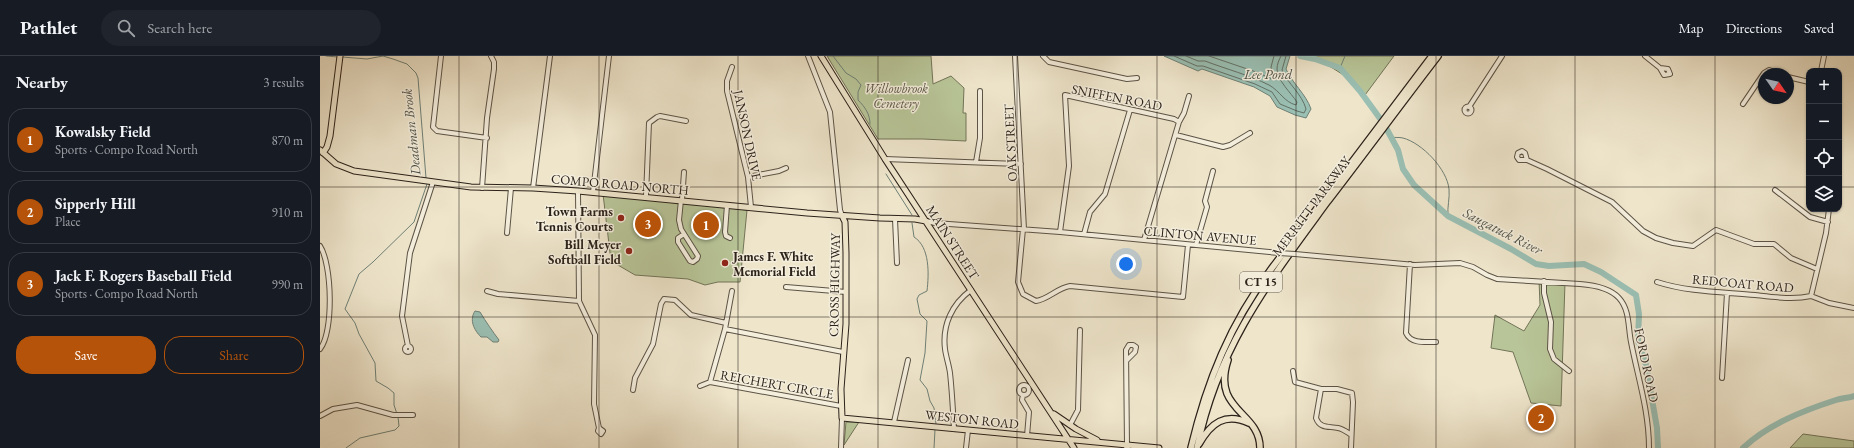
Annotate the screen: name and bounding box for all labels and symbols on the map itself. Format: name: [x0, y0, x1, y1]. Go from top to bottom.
water label: Lee Pond: [1243, 65, 1293, 83]
north arrow: [1758, 68, 1794, 104]
park label: Willowbrook Cemetery: [864, 80, 928, 112]
street label: SNIFFEN ROAD: [1070, 80, 1164, 115]
water label: Deadman Brook: [397, 87, 425, 177]
street label: JANSON DRIVE: [729, 87, 765, 182]
street label: OAK STREET: [1000, 104, 1021, 182]
street label: MERRITT PARKWAY: [1268, 152, 1355, 260]
street label: COMPO ROAD NORTH: [550, 170, 690, 199]
street label: MAIN STREET: [922, 202, 983, 283]
place label: Town Farms Tennis Courts: [536, 203, 613, 235]
water label: Saugatuck River: [1459, 203, 1546, 259]
pin: 3: [635, 209, 661, 239]
pin: 1: [693, 210, 719, 240]
marker: Town Farms Tennis Courts: [616, 213, 626, 223]
street label: CLINTON AVENUE: [1143, 222, 1257, 249]
street label: CROSS HIGHWAY: [825, 231, 844, 337]
place label: Bill Meyer Softball Field: [548, 236, 622, 268]
marker: Bill Meyer Softball Field: [624, 246, 634, 256]
place label: James F. White Memorial Field: [731, 248, 817, 280]
your location: [1116, 254, 1136, 274]
marker: James F. White Memorial Field: [720, 258, 730, 268]
street label: REDCOAT ROAD: [1691, 271, 1795, 296]
road number: CT 15: [1240, 272, 1282, 292]
street label: FORD ROAD: [1630, 326, 1663, 404]
street label: REICHERT CIRCLE: [719, 366, 835, 403]
pin: 2: [1528, 403, 1554, 433]
street label: WESTON ROAD: [924, 406, 1020, 433]

